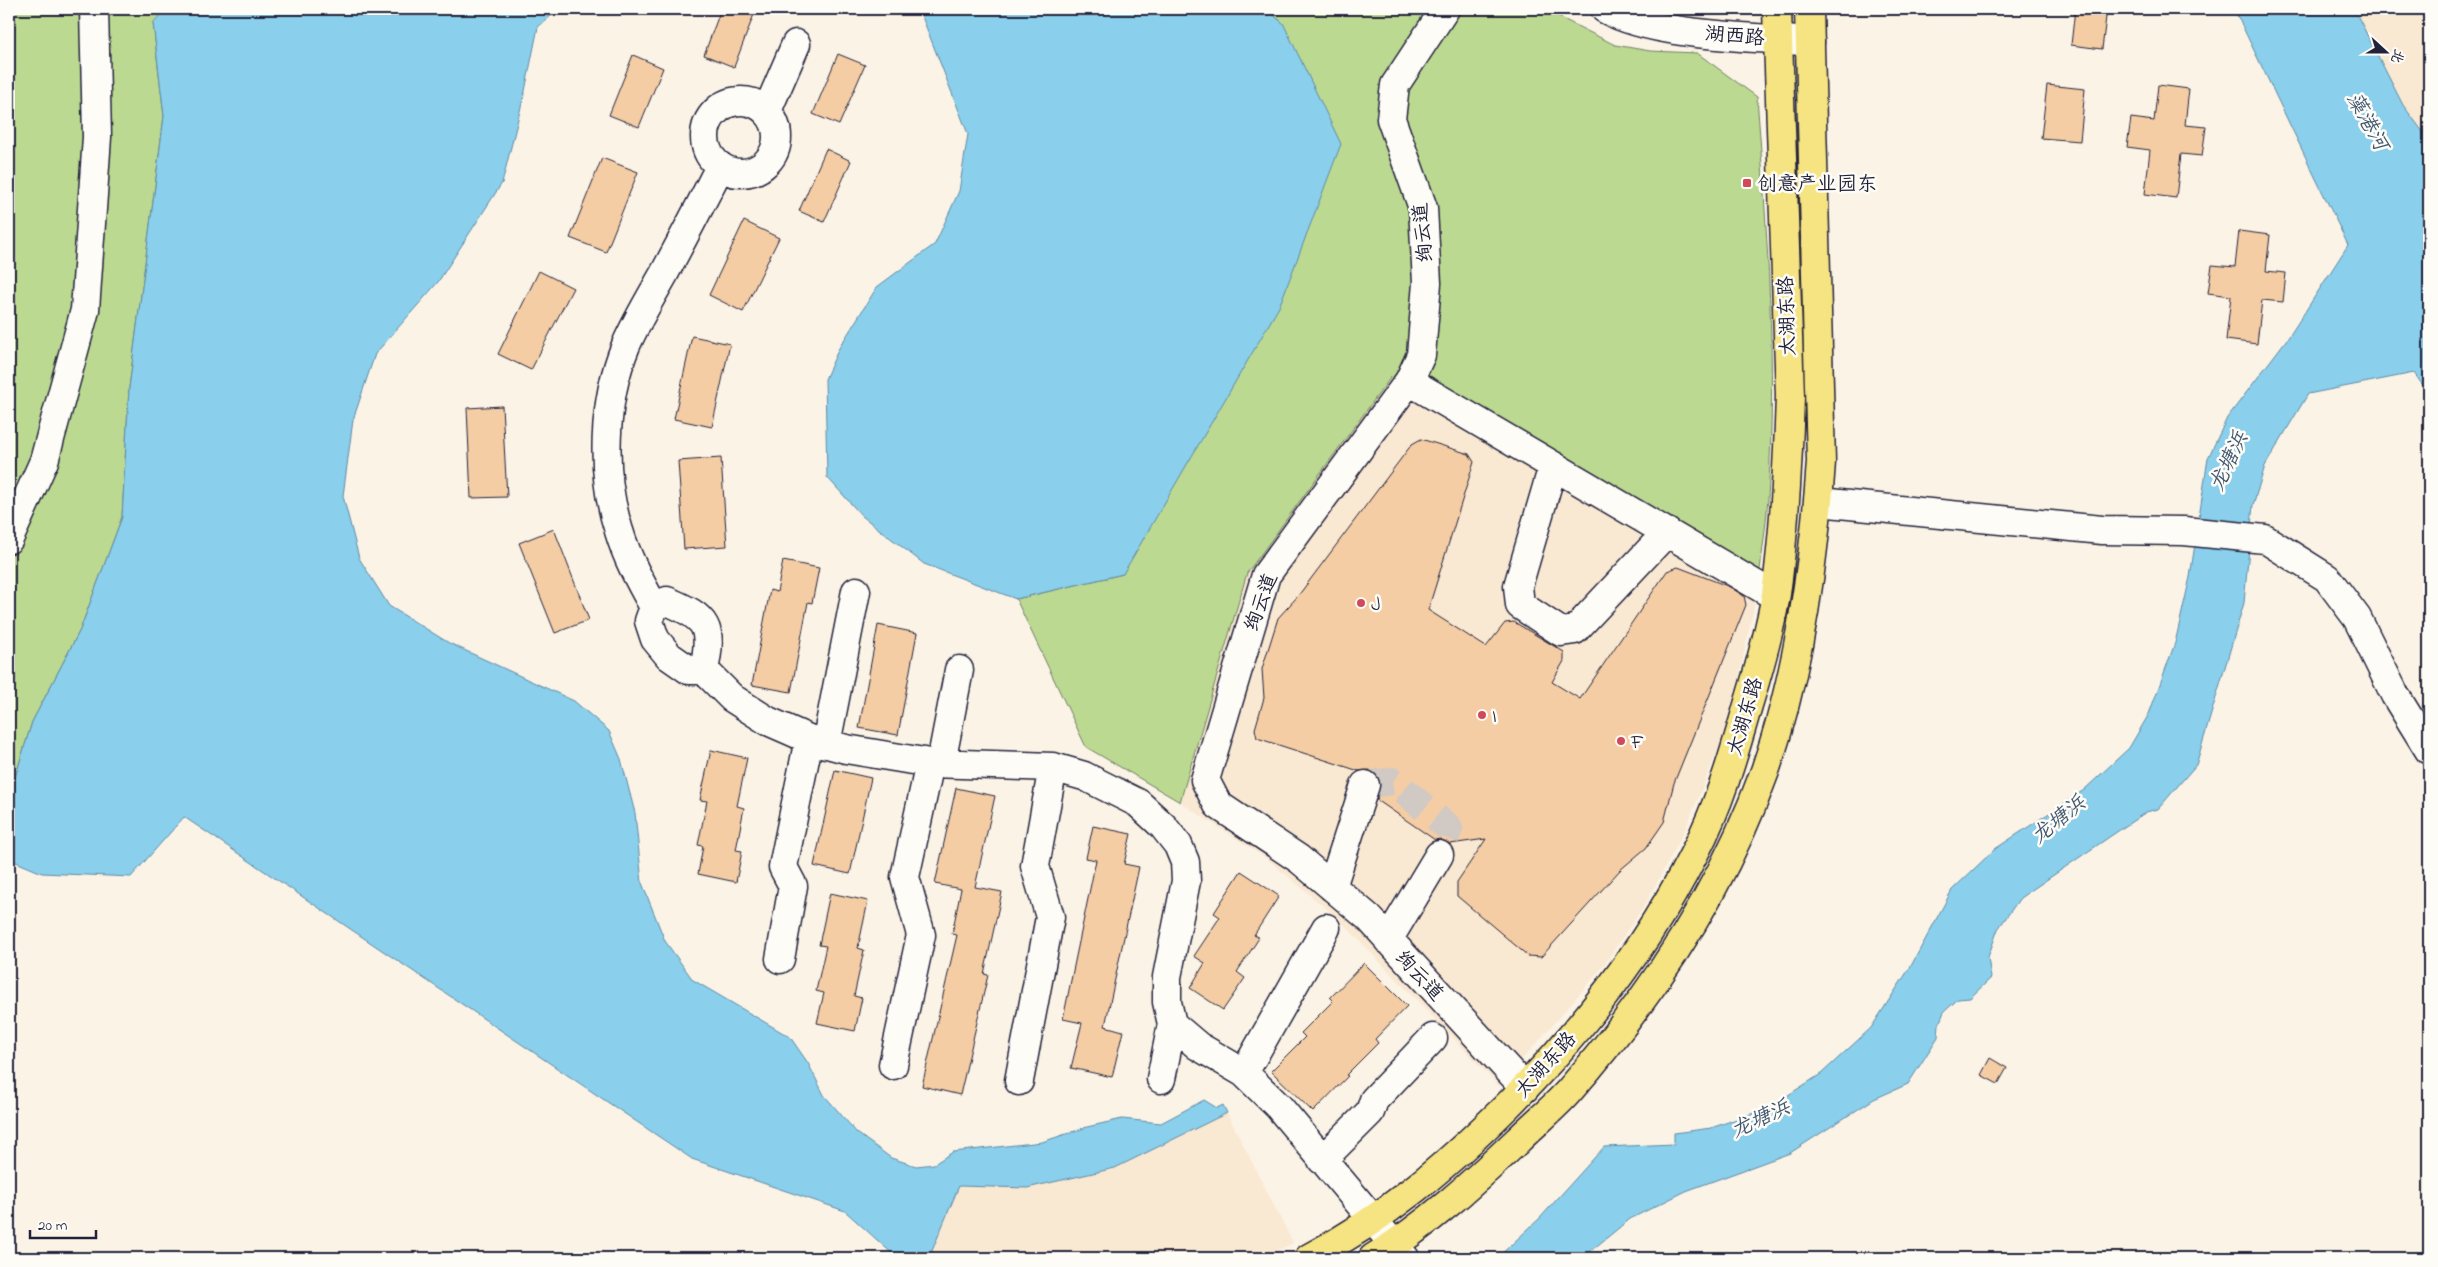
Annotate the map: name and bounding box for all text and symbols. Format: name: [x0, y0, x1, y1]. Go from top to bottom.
street label: 湖西路: [1704, 20, 1767, 55]
north arrow: [2360, 28, 2410, 78]
text: 北: [2384, 46, 2409, 66]
water label: 藻港河: [2338, 87, 2396, 159]
place label: 创意产业园东: [1757, 171, 1877, 200]
marker: 创意产业园东: [1741, 177, 1753, 189]
street label: 绚云道: [1407, 201, 1442, 264]
street label: 太湖东路: [1773, 274, 1804, 356]
water label: 龙塘浜: [2203, 426, 2257, 497]
street label: 绚云道: [1238, 570, 1286, 636]
place label: J: [1371, 591, 1381, 620]
marker: J: [1355, 597, 1367, 609]
street label: 太湖东路: [1721, 673, 1772, 759]
place label: I: [1492, 703, 1497, 732]
marker: I: [1476, 709, 1488, 721]
place label: F: [1630, 729, 1644, 758]
marker: F: [1615, 735, 1627, 747]
water label: 龙塘浜: [2025, 788, 2094, 852]
street label: 绚云道: [1387, 945, 1449, 1009]
street label: 太湖东路: [1509, 1026, 1585, 1105]
water label: 龙塘浜: [1726, 1092, 1797, 1147]
scale bar: [30, 1207, 96, 1239]
text: 20 m: [38, 1215, 68, 1237]

